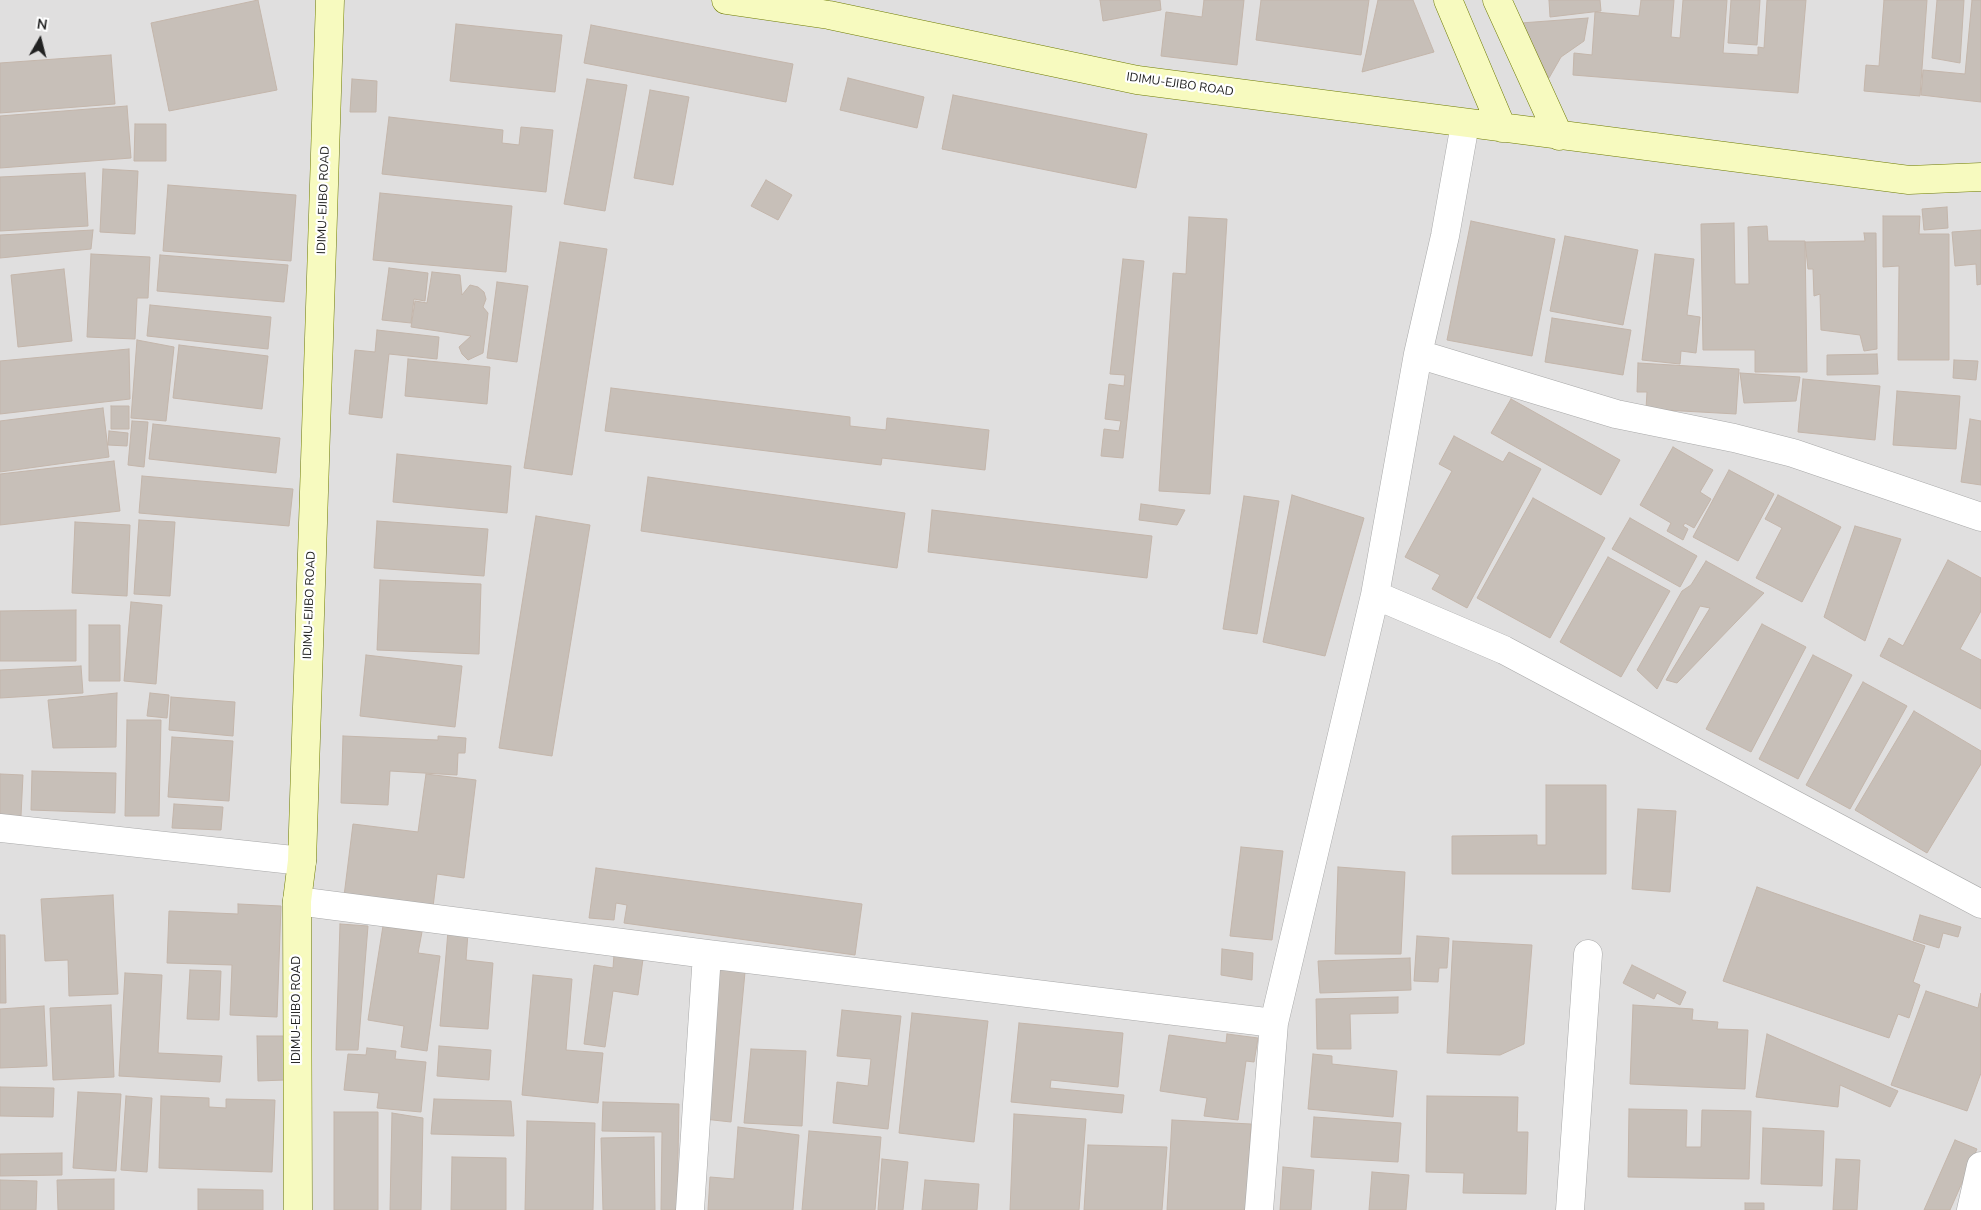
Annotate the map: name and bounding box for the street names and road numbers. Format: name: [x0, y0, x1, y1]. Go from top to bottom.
street label: IDIMU-EJIBO ROAD: [1125, 70, 1235, 100]
street label: IDIMU-EJIBO ROAD: [315, 146, 333, 254]
street label: IDIMU-EJIBO ROAD: [301, 551, 319, 659]
street label: IDIMU-EJIBO ROAD: [290, 956, 304, 1064]

